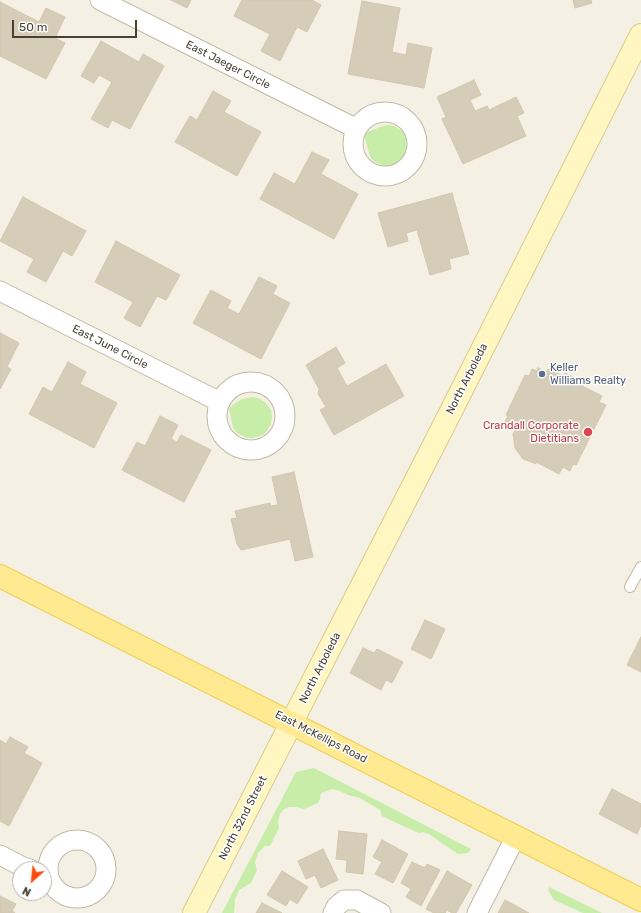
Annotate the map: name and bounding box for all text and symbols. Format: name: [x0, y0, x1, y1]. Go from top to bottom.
scale bar: [14, 12, 139, 38]
text: 50 m: [19, 20, 47, 34]
street label: East Jaeger Circle: [184, 38, 272, 92]
street label: East June Circle: [70, 322, 150, 372]
street label: North Arboleda: [443, 341, 491, 417]
place label: Keller Williams Realty: [550, 361, 626, 387]
marker: Keller Williams Realty: [537, 369, 547, 379]
place label: Crandall Corporate Dietitians: [483, 419, 579, 445]
marker: Crandall Corporate Dietitians: [582, 426, 594, 438]
street label: North Arboleda: [296, 630, 344, 706]
street label: East McKellips Road: [273, 708, 369, 766]
street label: North 32nd Street: [216, 774, 270, 862]
north arrow: [12, 861, 52, 901]
text: N: [20, 884, 33, 899]

